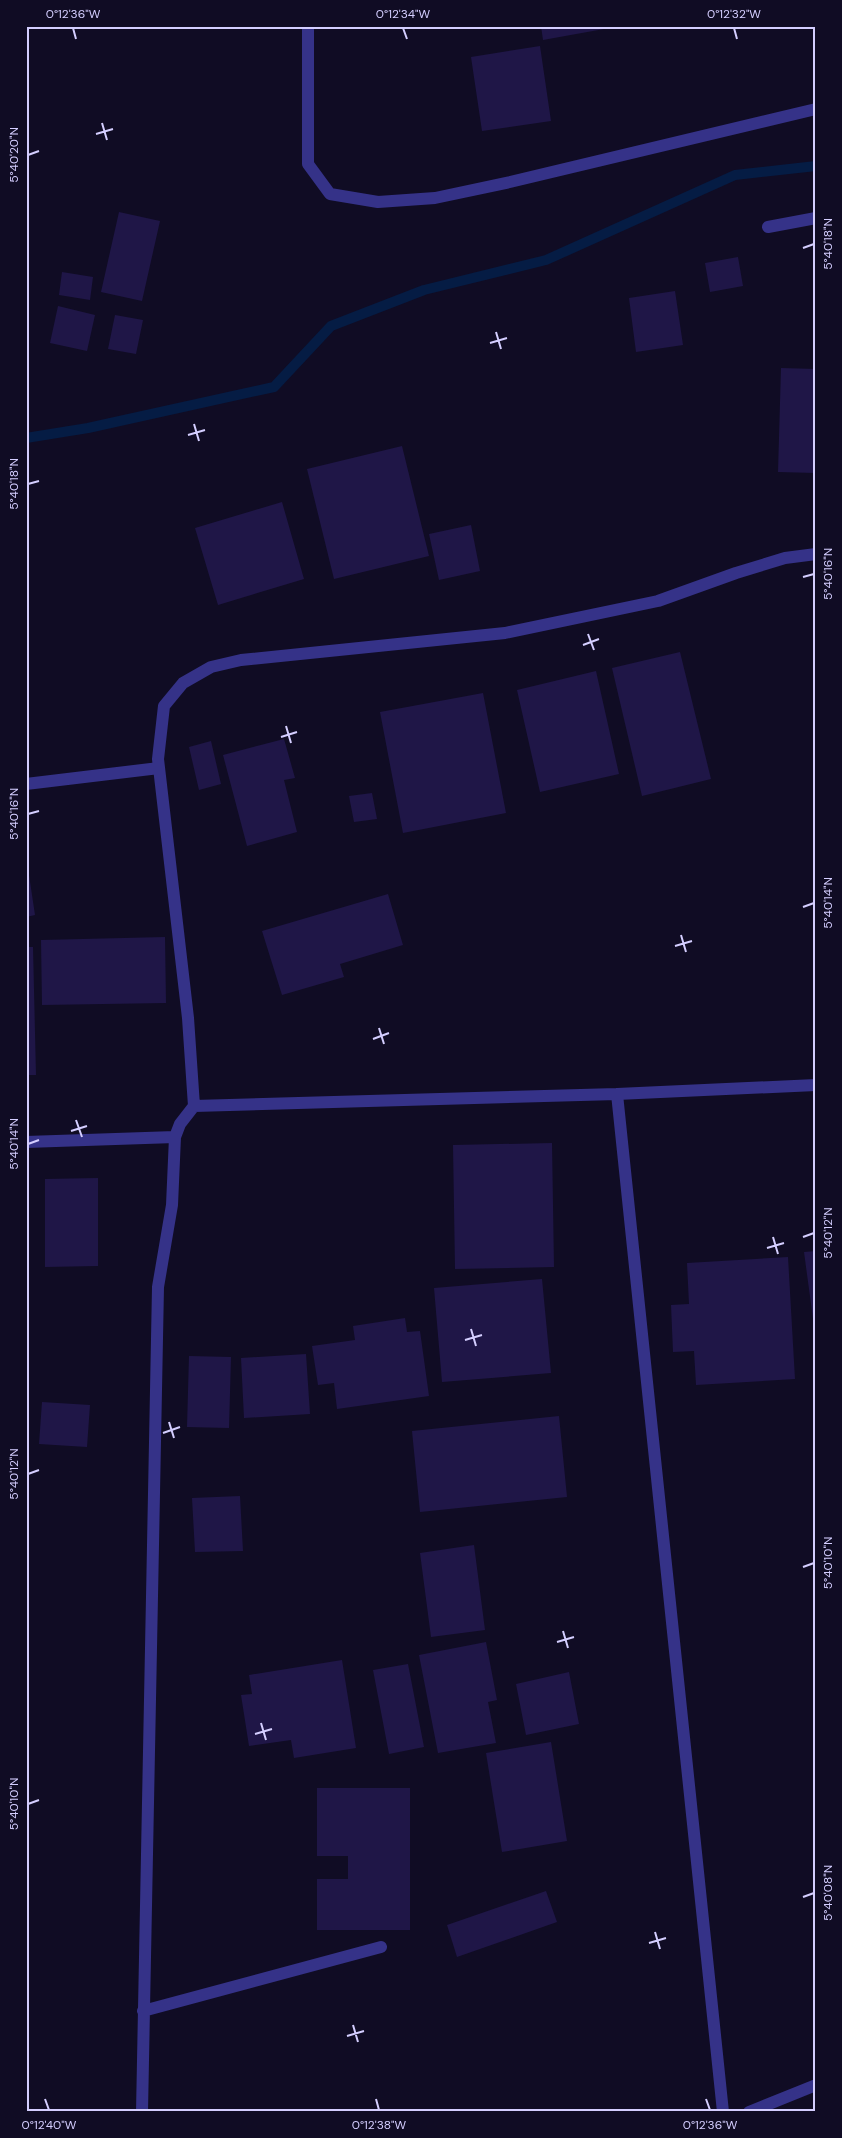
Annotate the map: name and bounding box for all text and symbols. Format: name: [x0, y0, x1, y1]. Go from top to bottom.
text: 0°12'36"W: [46, 6, 101, 22]
text: 0°12'34"W: [376, 6, 431, 22]
text: 0°12'32"W: [707, 6, 761, 22]
text: 5°40'20"N: [6, 127, 22, 183]
text: 5°40'18"N: [820, 218, 836, 270]
text: 5°40'18"N: [6, 458, 22, 510]
text: 5°40'16"N: [820, 548, 836, 600]
text: 5°40'16"N: [6, 788, 22, 840]
text: 5°40'14"N: [820, 877, 836, 929]
text: 5°40'14"N: [6, 1118, 22, 1170]
text: 5°40'12"N: [820, 1207, 836, 1259]
text: 5°40'12"N: [6, 1448, 22, 1500]
text: 5°40'10"N: [820, 1537, 836, 1589]
text: 5°40'10"N: [6, 1778, 22, 1830]
text: 5°40'08"N: [820, 1865, 836, 1921]
text: 0°12'40"W: [22, 2117, 77, 2133]
text: 0°12'38"W: [352, 2117, 407, 2133]
text: 0°12'36"W: [683, 2117, 738, 2133]

